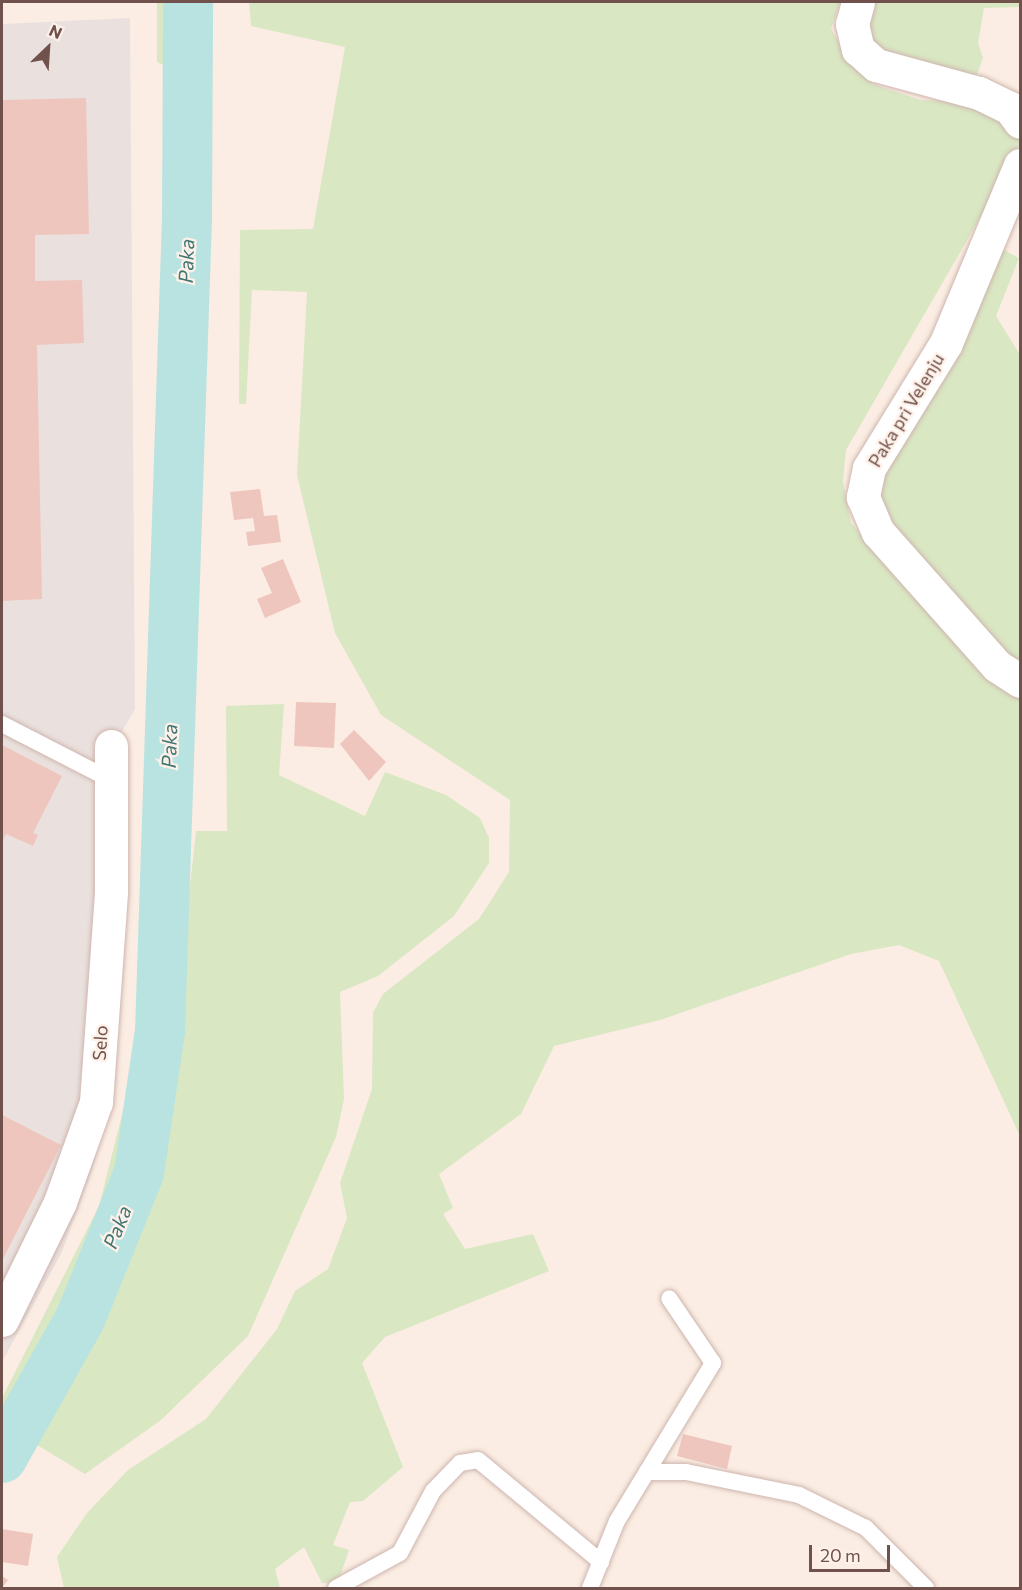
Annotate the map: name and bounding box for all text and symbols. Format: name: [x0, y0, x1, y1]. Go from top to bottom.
north arrow: [18, 18, 78, 78]
text: N: [46, 20, 65, 42]
water label: Paka: [173, 238, 199, 284]
street label: Paka pri Velenju: [864, 349, 948, 471]
water label: Paka: [156, 723, 182, 769]
street label: Selo: [88, 1025, 112, 1061]
water label: Paka: [98, 1202, 136, 1252]
scale bar: [812, 1533, 893, 1571]
text: 20 m: [820, 1544, 861, 1566]

